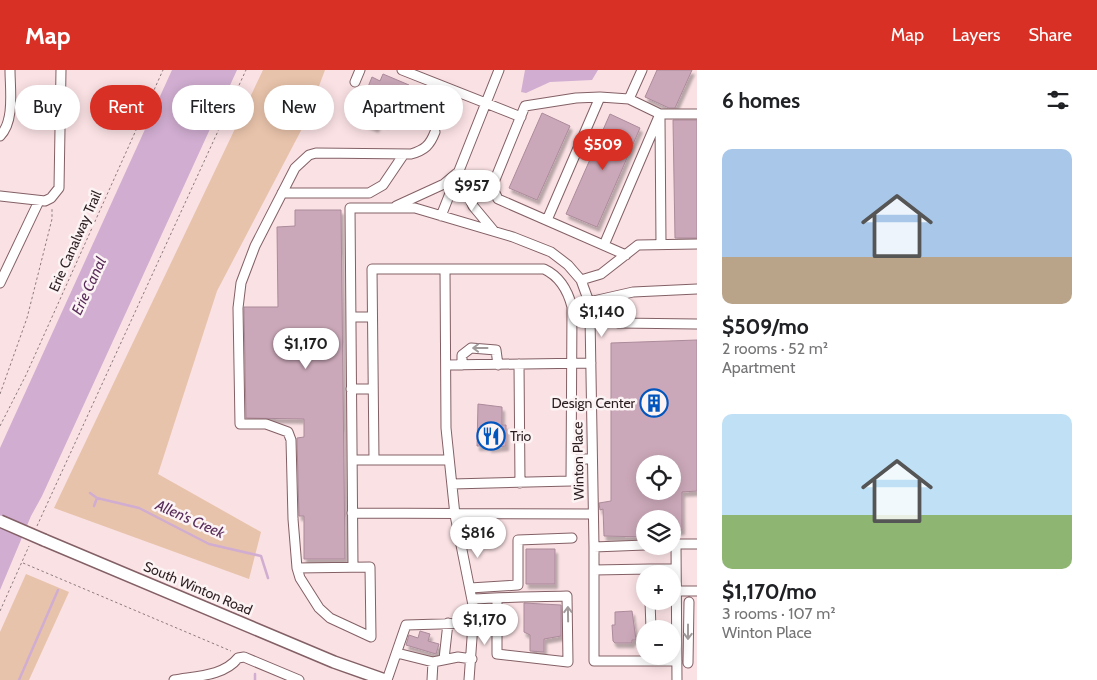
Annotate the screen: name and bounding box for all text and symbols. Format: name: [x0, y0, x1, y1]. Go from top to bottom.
text: Map: [25, 21, 71, 50]
text: Map: [891, 24, 924, 46]
text: Layers: [952, 24, 1001, 46]
text: Share: [1029, 24, 1072, 46]
chip: Buy: [15, 85, 80, 130]
chip: Rent: [90, 85, 162, 130]
chip: Filters: [172, 85, 254, 130]
chip: New: [264, 85, 334, 130]
chip: Apartment: [344, 85, 463, 130]
icon: filters: [1044, 86, 1072, 114]
text: 6 homes: [722, 88, 800, 113]
pin: $509: [573, 128, 633, 171]
text: $509: [584, 135, 622, 154]
pin: $957: [442, 170, 502, 212]
text: $957: [454, 176, 490, 195]
icon: home: [852, 181, 942, 271]
street label: Erie Canalway Trail: [45, 188, 105, 294]
water label: Erie Canal: [68, 254, 110, 318]
pin: $1,140: [561, 296, 643, 338]
text: $1,140: [579, 302, 625, 321]
text: $509/mo: [722, 314, 809, 339]
pin: $1,170: [265, 328, 347, 370]
text: $1,170: [284, 334, 328, 353]
text: 2 rooms · 52 m²: [722, 339, 828, 358]
one-way arrow: [473, 343, 489, 353]
text: Apartment: [722, 358, 795, 377]
building icon: Design Center: [639, 388, 669, 418]
place label: Design Center: [551, 394, 636, 412]
restaurant icon: Trio: [476, 421, 506, 451]
street label: Winton Place: [568, 422, 588, 500]
place label: Trio: [510, 427, 532, 445]
icon: home: [852, 446, 942, 536]
map controls: [636, 455, 681, 665]
button: locate: [636, 455, 681, 500]
water label: Allen's Creek: [152, 495, 228, 542]
button: layers: [636, 510, 681, 555]
pin: $816: [448, 516, 508, 559]
text: $816: [461, 523, 495, 542]
street label: South Winton Road: [141, 557, 255, 619]
button: +: [636, 565, 681, 610]
text: $1,170/mo: [722, 579, 816, 604]
pin: $1,170: [444, 604, 526, 646]
text: 3 rooms · 107 m²: [722, 604, 836, 623]
one-way arrow: [563, 607, 573, 623]
text: $1,170: [463, 610, 507, 629]
button: −: [636, 620, 681, 665]
text: Winton Place: [722, 623, 812, 642]
one-way arrow: [683, 624, 693, 640]

